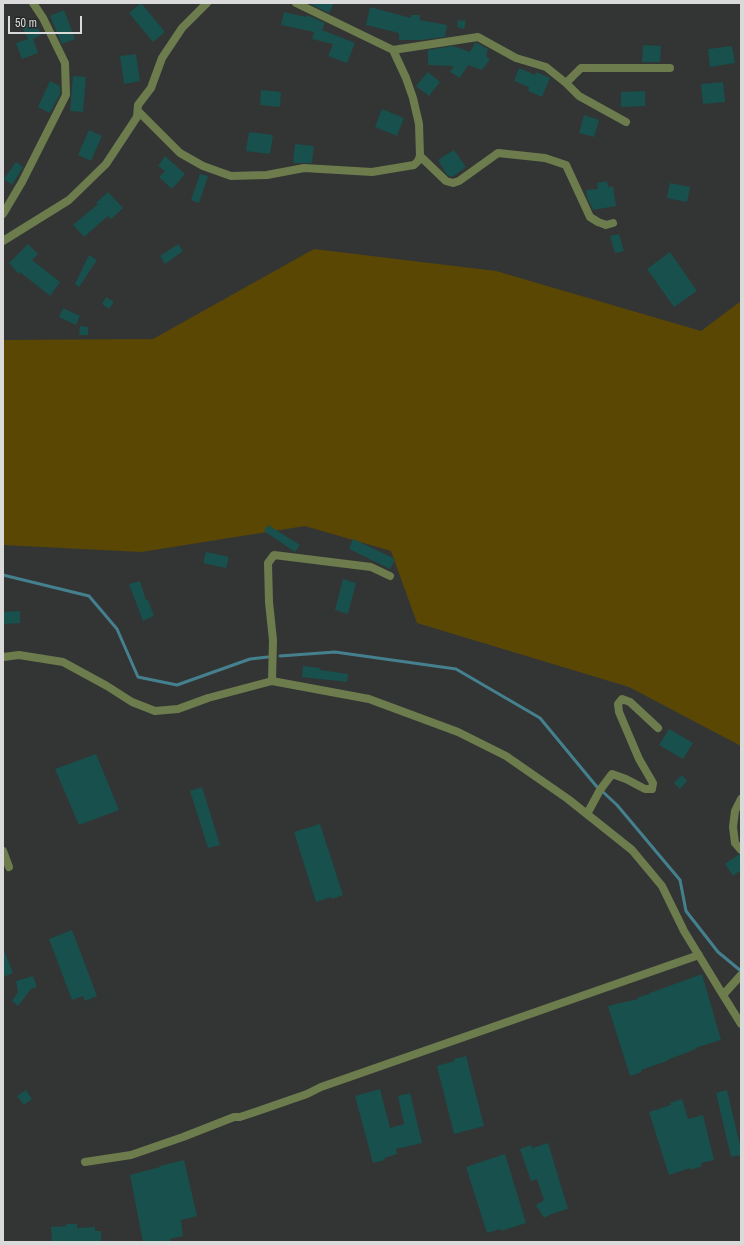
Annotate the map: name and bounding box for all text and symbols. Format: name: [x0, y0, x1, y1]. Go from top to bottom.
scale bar: [10, 8, 84, 34]
text: 50 m: [15, 15, 37, 31]

